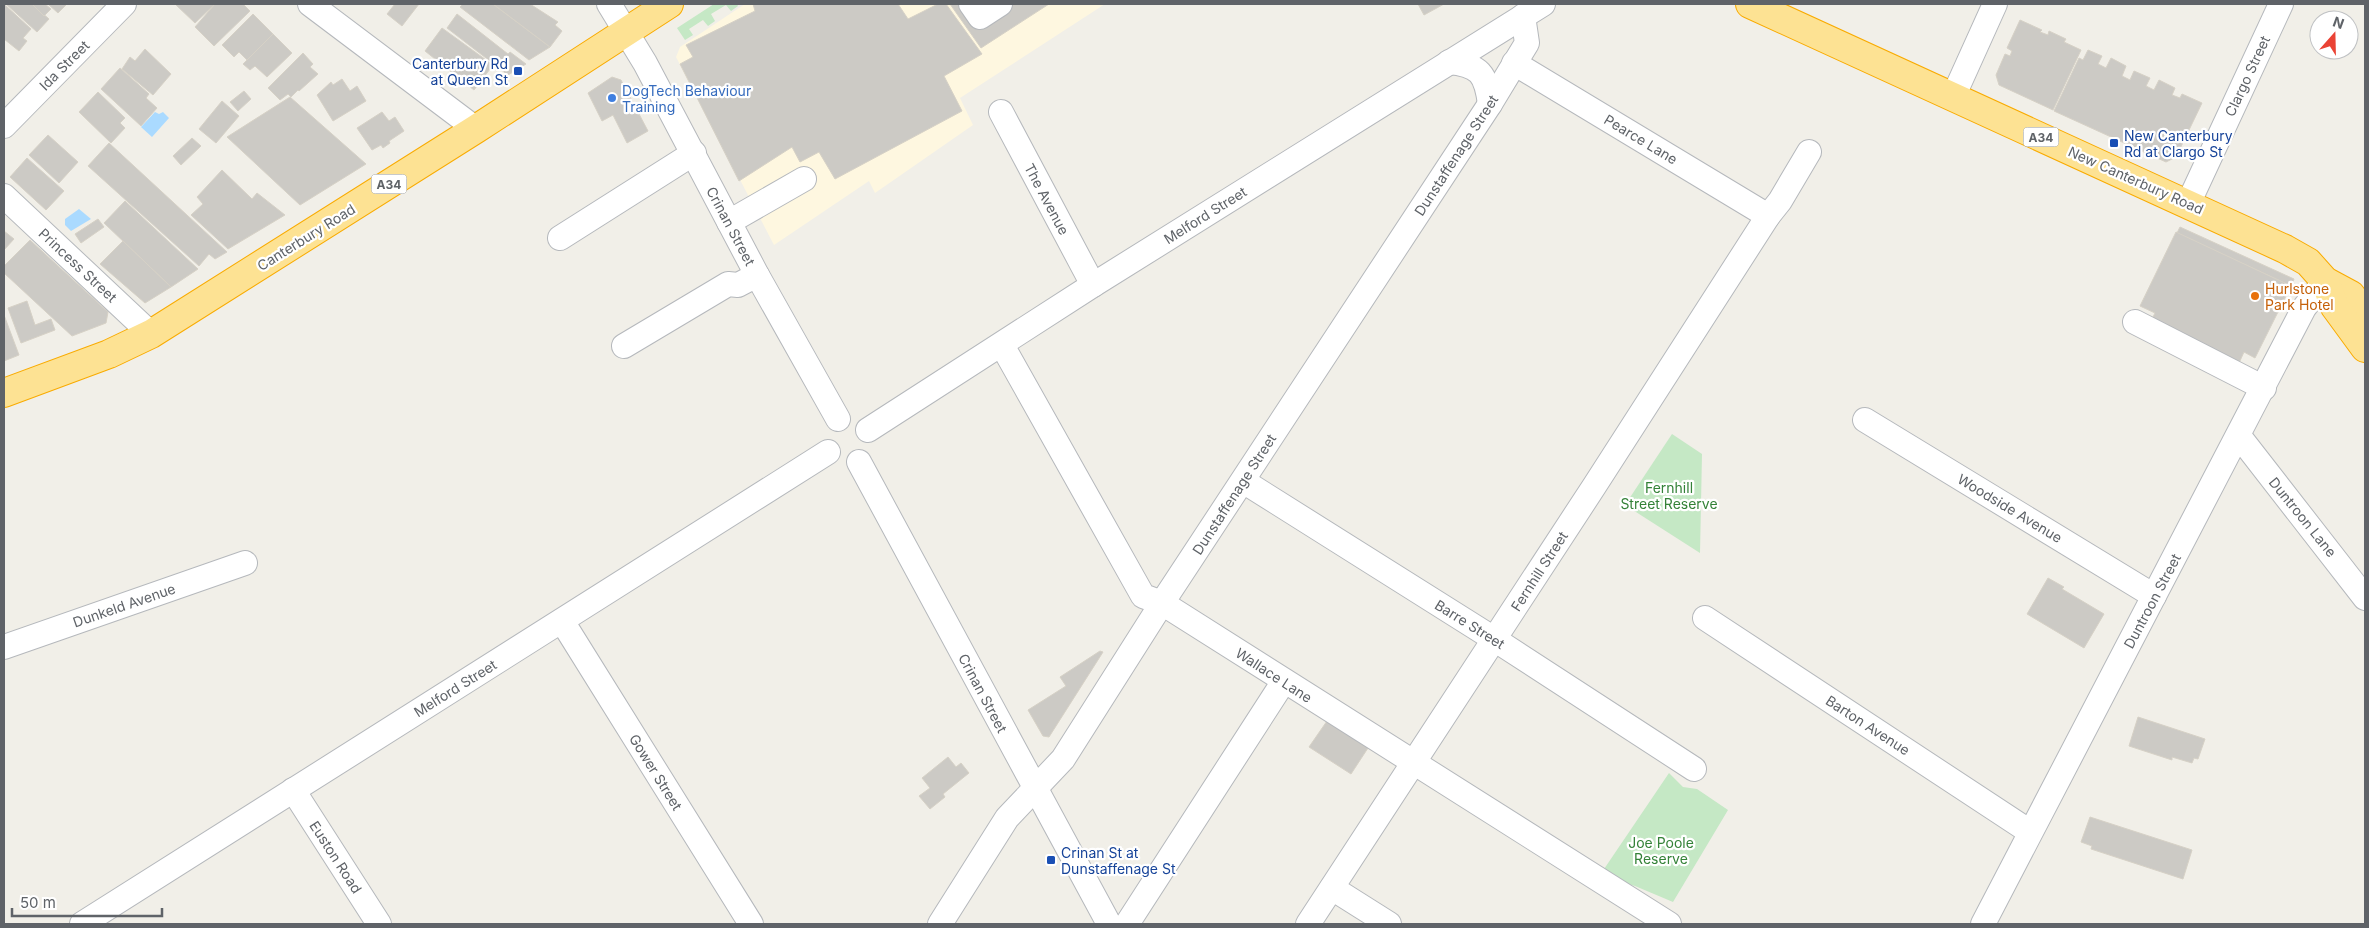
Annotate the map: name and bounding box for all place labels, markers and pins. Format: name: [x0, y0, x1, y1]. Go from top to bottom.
place label: Canterbury Rd at Queen St: [412, 55, 508, 88]
marker: Canterbury Rd at Queen St: [512, 65, 524, 77]
place label: DogTech Behaviour Training: [622, 82, 751, 115]
marker: DogTech Behaviour Training: [606, 92, 618, 104]
place label: New Canterbury Rd at Clargo St: [2124, 127, 2233, 160]
marker: New Canterbury Rd at Clargo St: [2108, 137, 2120, 149]
place label: Hurlstone Park Hotel: [2265, 280, 2334, 313]
marker: Hurlstone Park Hotel: [2249, 290, 2261, 302]
place label: Crinan St at Dunstaffenage St: [1061, 844, 1176, 877]
marker: Crinan St at Dunstaffenage St: [1045, 854, 1057, 866]

